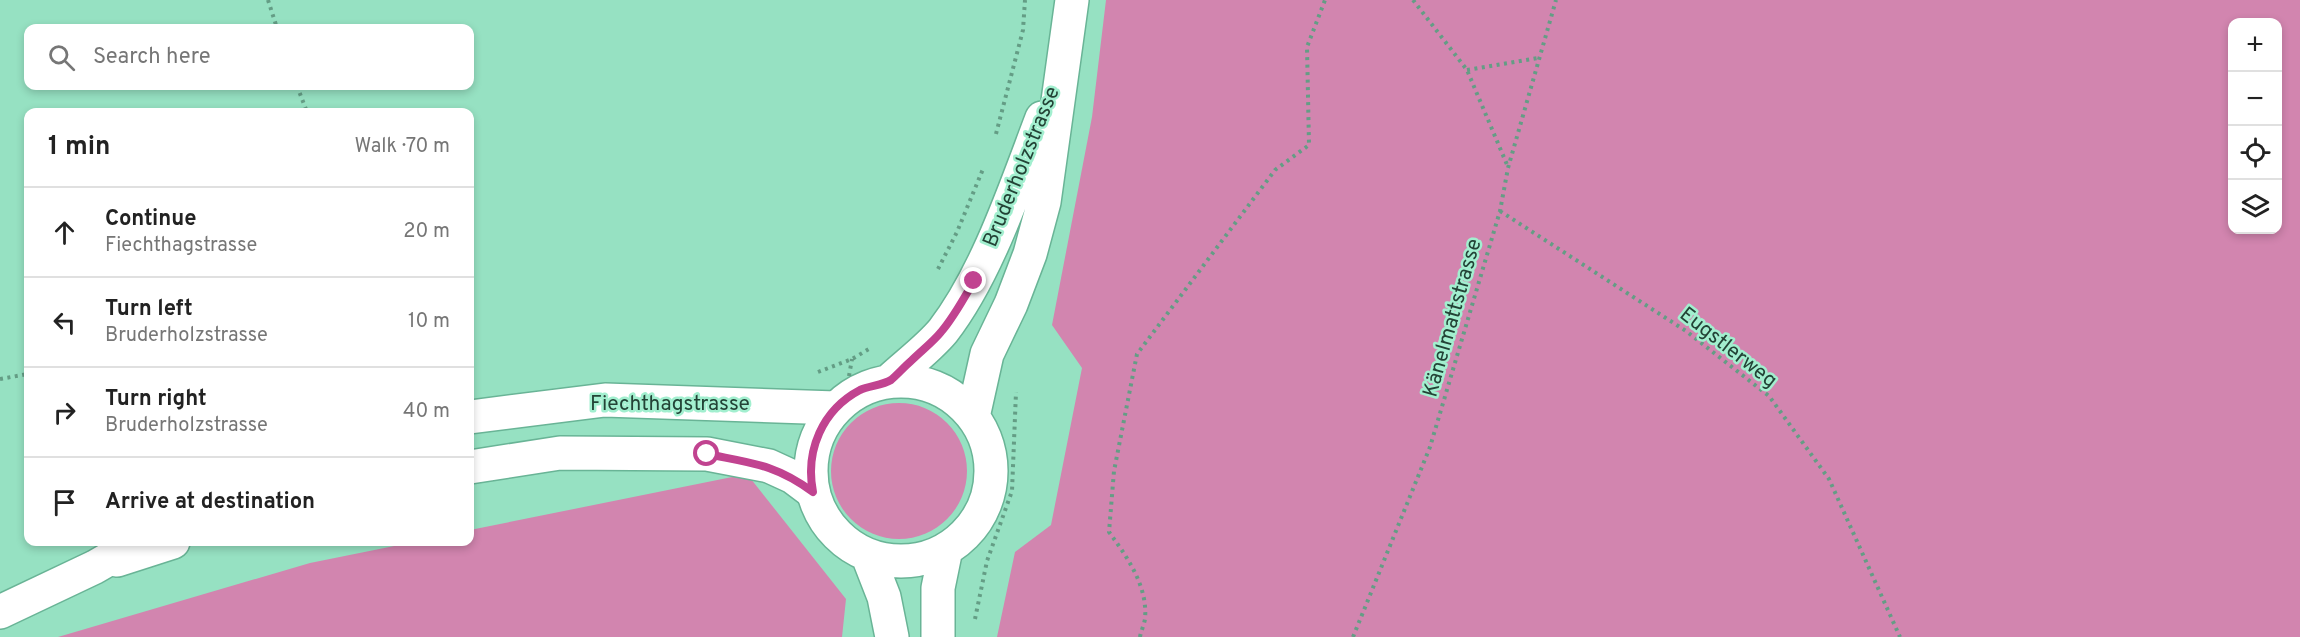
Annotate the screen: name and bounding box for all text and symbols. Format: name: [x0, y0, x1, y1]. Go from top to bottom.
map controls: [2228, 18, 2282, 234]
button: +: [2228, 18, 2282, 72]
search box: [24, 24, 474, 90]
icon: search: [45, 41, 78, 74]
text: Search here: [93, 44, 211, 71]
button: −: [2228, 72, 2282, 126]
street label: Bruderholzstrasse: [977, 83, 1067, 251]
button: locate: [2228, 126, 2282, 180]
text: 1 min: [48, 131, 110, 164]
text: Walk · 70 m: [354, 134, 450, 160]
button: layers: [2228, 180, 2282, 234]
text: Continue: [105, 206, 196, 233]
icon: ahead: [48, 216, 81, 249]
text: 20 m: [403, 219, 450, 245]
text: Fiechthagstrasse: [105, 233, 257, 259]
street label: Känelmattstrasse: [1417, 236, 1489, 400]
route end: [960, 267, 986, 293]
text: Turn left: [105, 296, 193, 323]
street label: Eugstlerweg: [1674, 301, 1782, 395]
icon: left: [48, 306, 81, 339]
text: 10 m: [408, 309, 450, 335]
text: Bruderholzstrasse: [105, 323, 268, 349]
text: Turn right: [105, 386, 207, 413]
street label: Fiechthagstrasse: [590, 391, 750, 418]
icon: right: [48, 396, 81, 429]
text: 40 m: [403, 399, 450, 425]
text: Bruderholzstrasse: [105, 413, 268, 439]
route start: [693, 440, 719, 466]
icon: arrive: [48, 486, 81, 519]
text: Arrive at destination: [105, 489, 315, 516]

